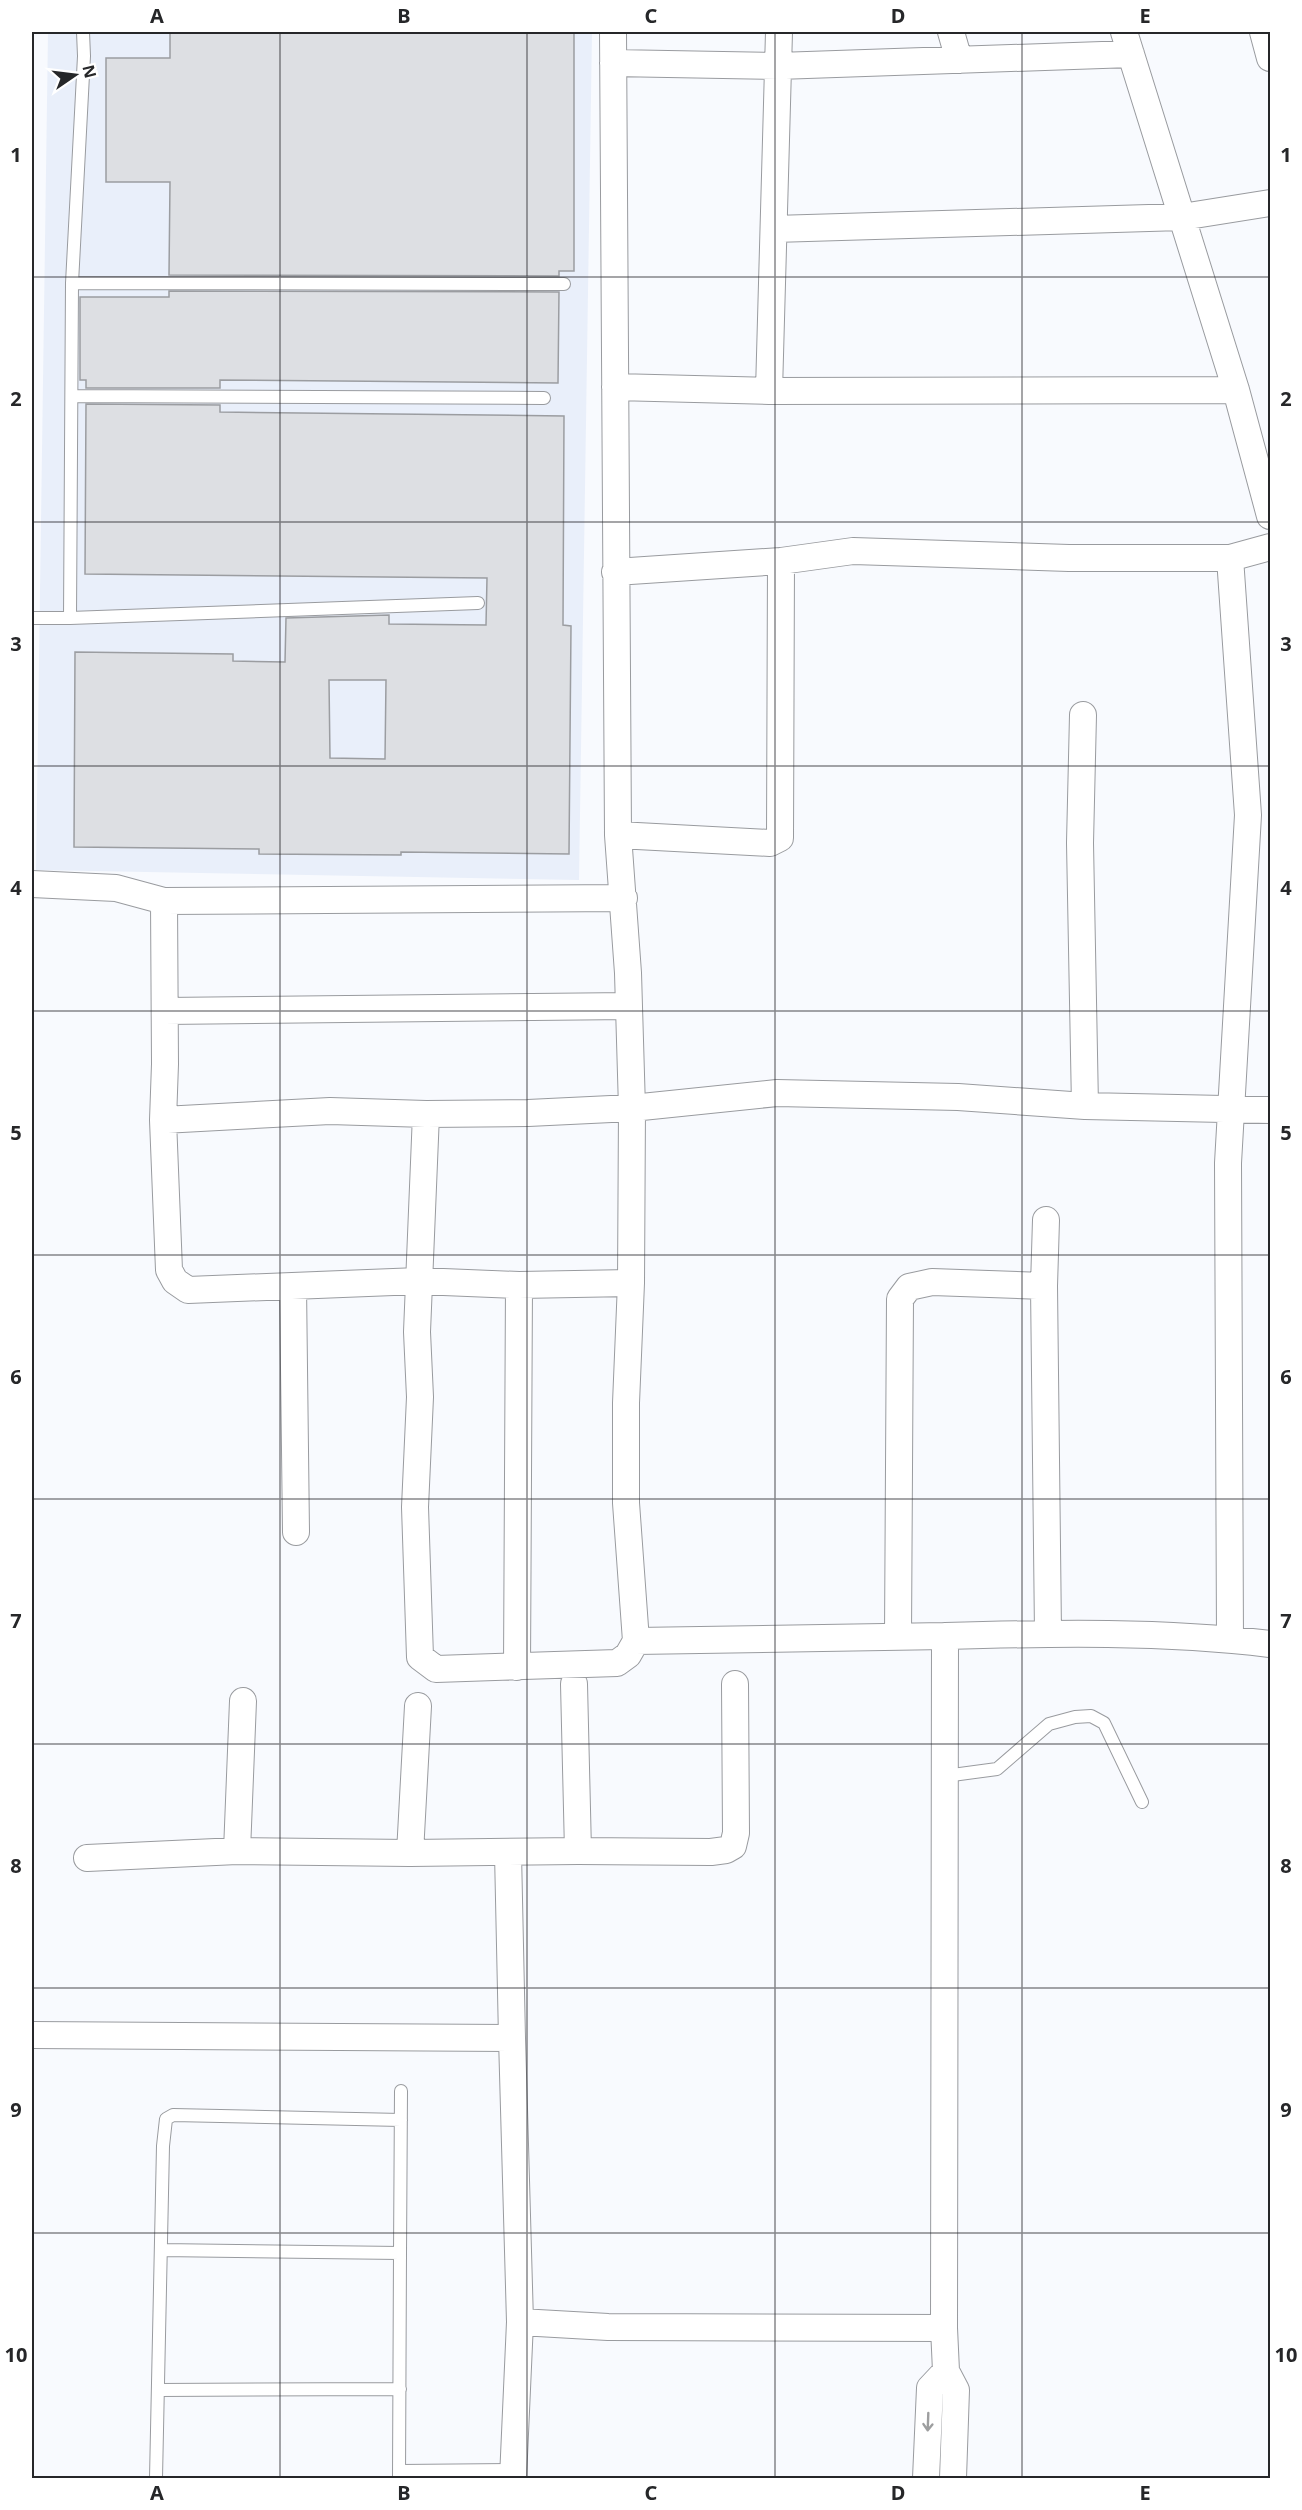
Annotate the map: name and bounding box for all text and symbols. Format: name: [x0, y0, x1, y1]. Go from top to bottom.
text: A: [150, 2, 164, 29]
text: B: [397, 2, 411, 29]
text: C: [645, 2, 658, 29]
text: D: [891, 2, 905, 29]
text: E: [1139, 2, 1151, 29]
north arrow: [45, 45, 105, 105]
text: N: [77, 62, 102, 80]
text: 1: [10, 141, 22, 168]
text: 1: [1280, 141, 1292, 168]
text: 2: [10, 385, 22, 412]
text: 2: [1280, 385, 1292, 412]
text: 3: [10, 630, 22, 657]
text: 3: [1280, 630, 1292, 657]
text: 4: [10, 874, 22, 901]
text: 4: [1280, 874, 1292, 901]
text: 5: [10, 1119, 22, 1146]
text: 5: [1280, 1119, 1292, 1146]
text: 6: [10, 1363, 22, 1390]
text: 6: [1280, 1363, 1292, 1390]
text: 7: [10, 1607, 22, 1634]
text: 7: [1280, 1607, 1292, 1634]
text: 8: [10, 1852, 22, 1879]
text: 8: [1280, 1852, 1292, 1879]
text: 9: [10, 2096, 22, 2123]
text: 9: [1280, 2096, 1292, 2123]
text: 10: [5, 2341, 27, 2368]
text: 10: [1275, 2341, 1297, 2368]
one-way arrow: [923, 2411, 934, 2431]
text: A: [150, 2479, 164, 2506]
text: B: [397, 2479, 411, 2506]
text: C: [645, 2479, 658, 2506]
text: D: [891, 2479, 905, 2506]
text: E: [1139, 2479, 1151, 2506]

